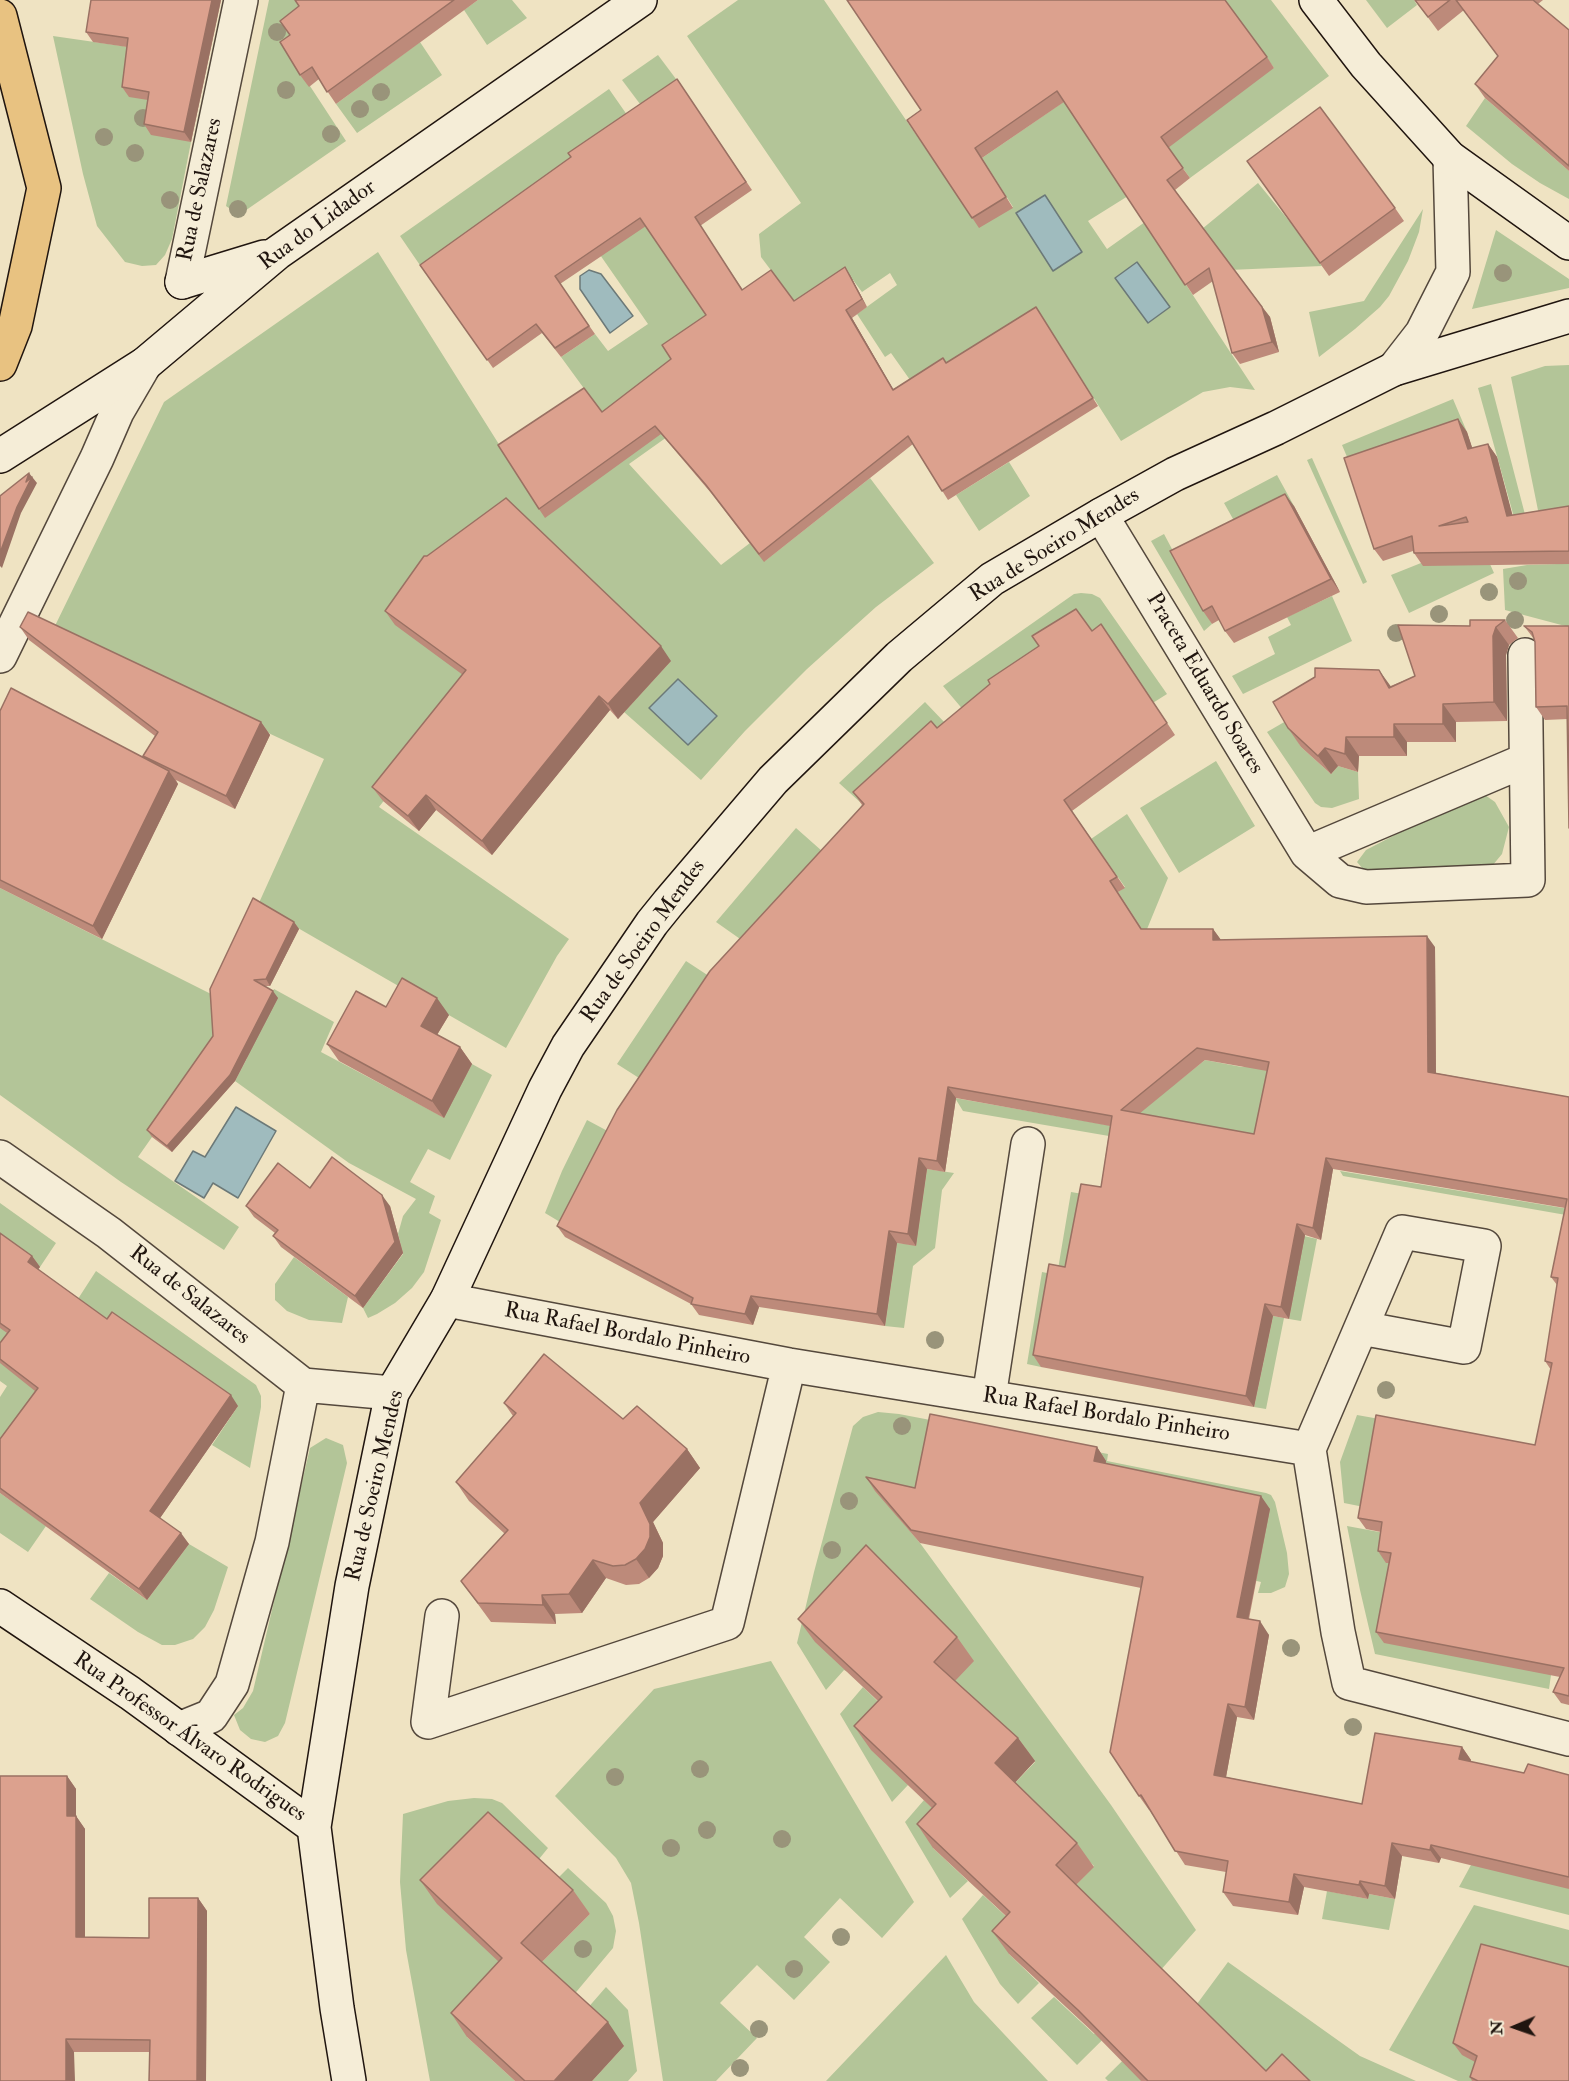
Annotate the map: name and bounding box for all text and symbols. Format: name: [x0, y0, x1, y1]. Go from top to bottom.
street label: Rua de Salazares: [173, 116, 229, 264]
street label: Rua do Lidador: [254, 175, 382, 277]
street label: Rua de Soeiro Mendes: [965, 483, 1145, 609]
street label: Praceta Eduardo Soares: [1139, 589, 1269, 779]
street label: Rua de Soeiro Mendes: [576, 855, 712, 1029]
street label: Rua de Salazares: [123, 1241, 255, 1351]
street label: Rua Rafael Bordalo Pinheiro: [502, 1298, 752, 1372]
street label: Rua Rafael Bordalo Pinheiro: [980, 1383, 1232, 1449]
street label: Rua de Soeiro Mendes: [341, 1388, 411, 1584]
street label: Rua Professor Álvaro Rodrigues: [68, 1647, 310, 1829]
north arrow: [1485, 1997, 1545, 2057]
text: N: [1487, 2020, 1507, 2035]

